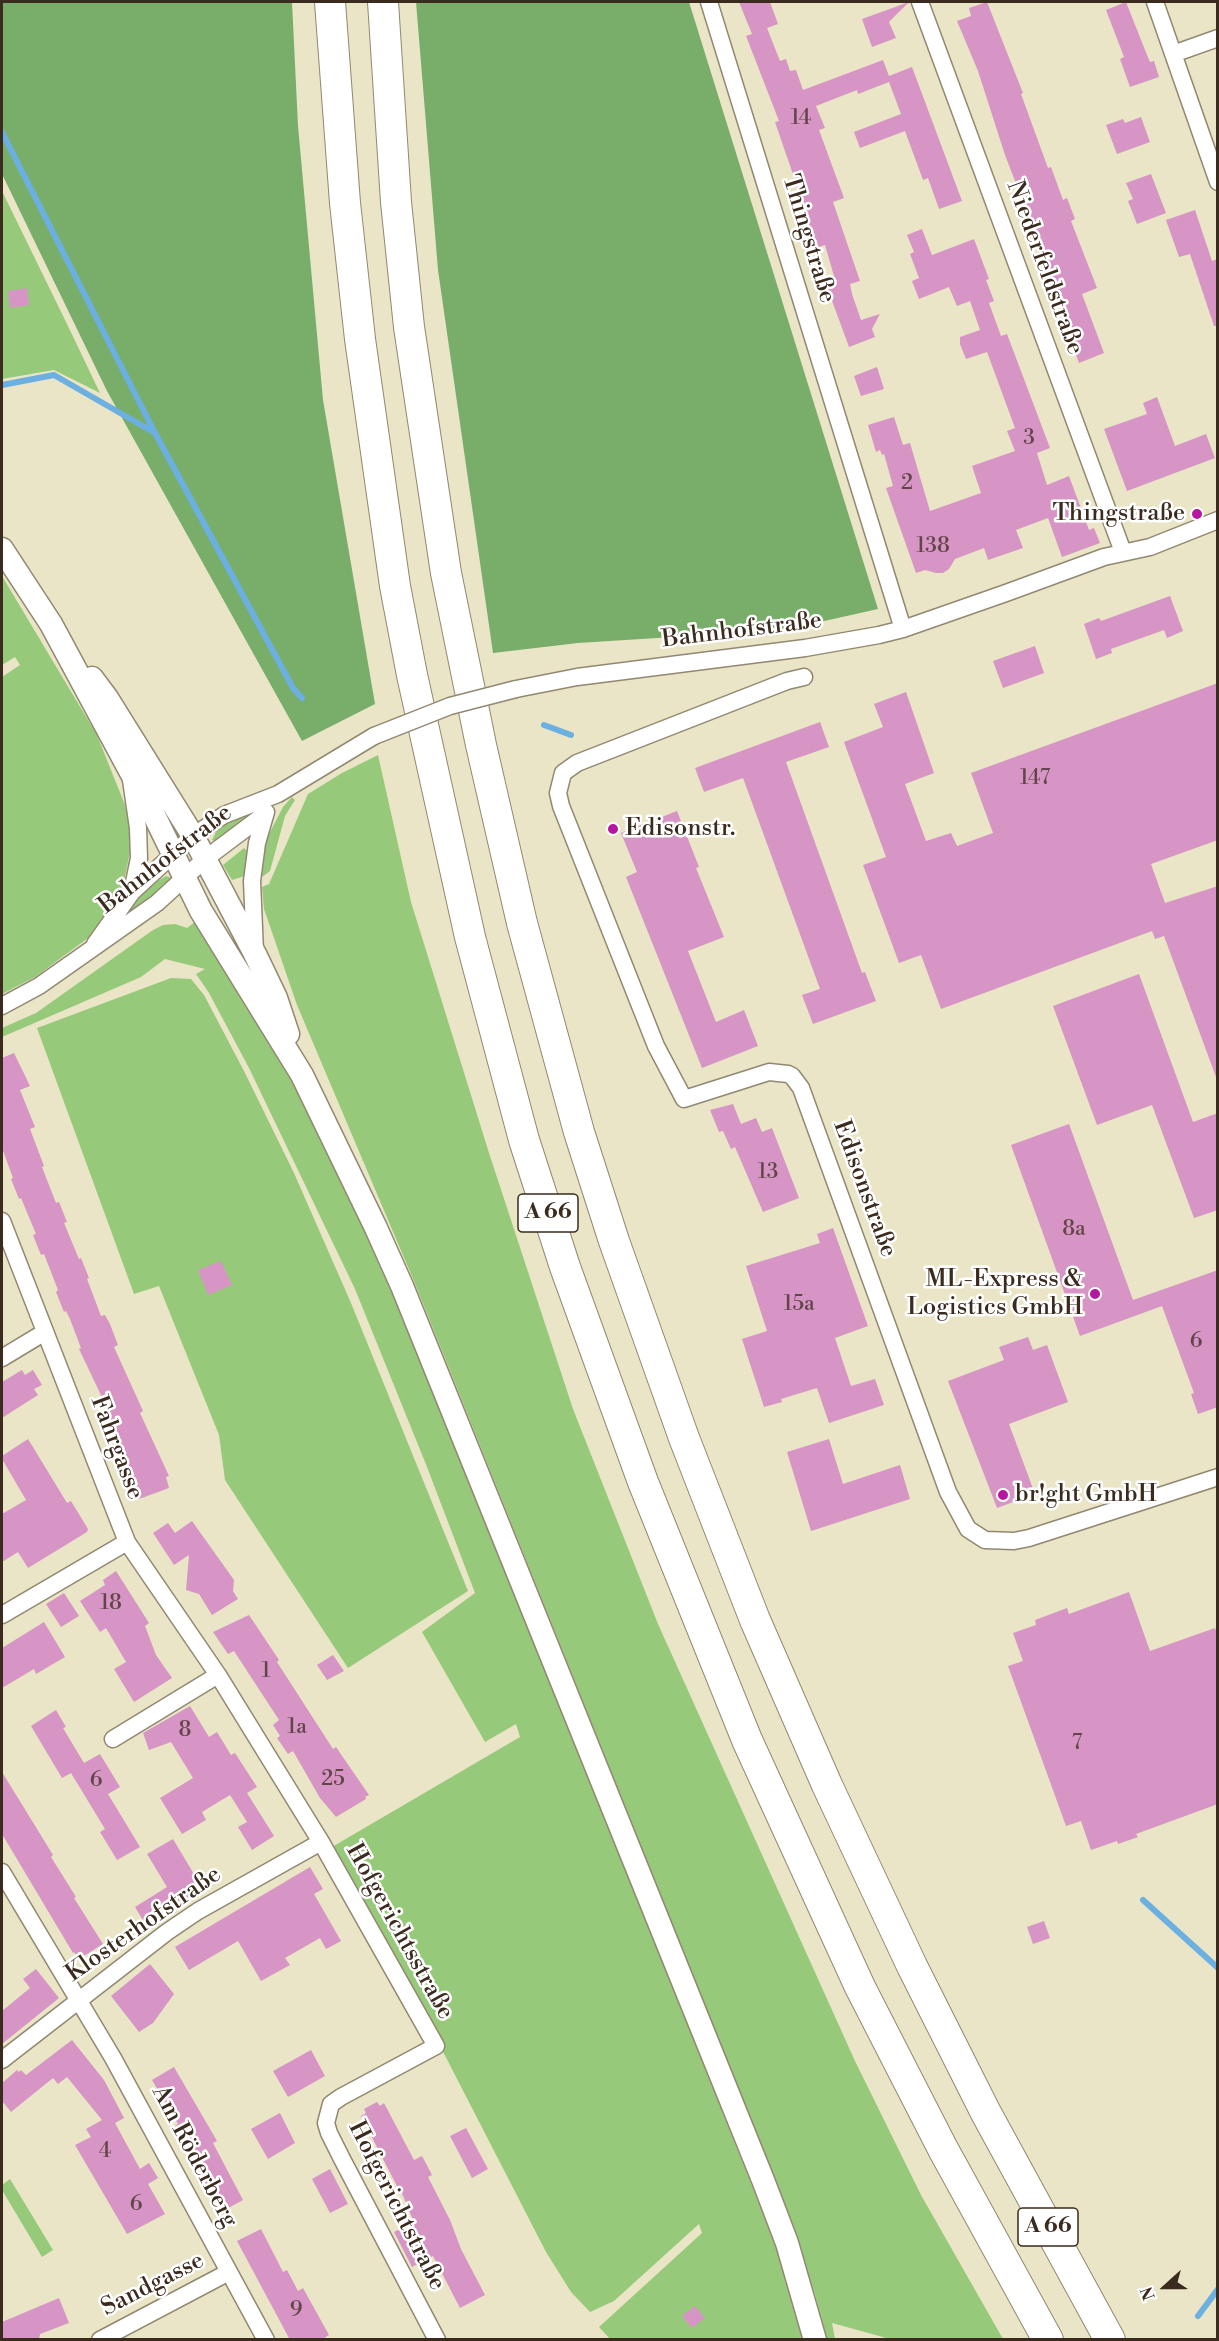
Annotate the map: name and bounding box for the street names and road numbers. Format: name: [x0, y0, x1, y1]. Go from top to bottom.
street label: Thingstraße: [775, 171, 841, 307]
street label: Niederfeldstraße: [999, 177, 1089, 359]
street label: Bahnhofstraße: [660, 607, 824, 655]
street label: Bahnhofstraße: [94, 799, 238, 921]
street label: Edisonstraße: [826, 1117, 902, 1261]
road number: A 66: [518, 1194, 578, 1232]
street label: Fahrgasse: [83, 1392, 149, 1504]
street label: Hofgerichtsstraße: [339, 1839, 459, 2025]
street label: Klosterhofstraße: [61, 1861, 227, 1989]
street label: Am Röderberg: [145, 2081, 243, 2233]
street label: Hofgerichtstraße: [341, 2117, 451, 2295]
road number: A 66: [1018, 2208, 1078, 2246]
street label: Sandgasse: [97, 2247, 209, 2323]

